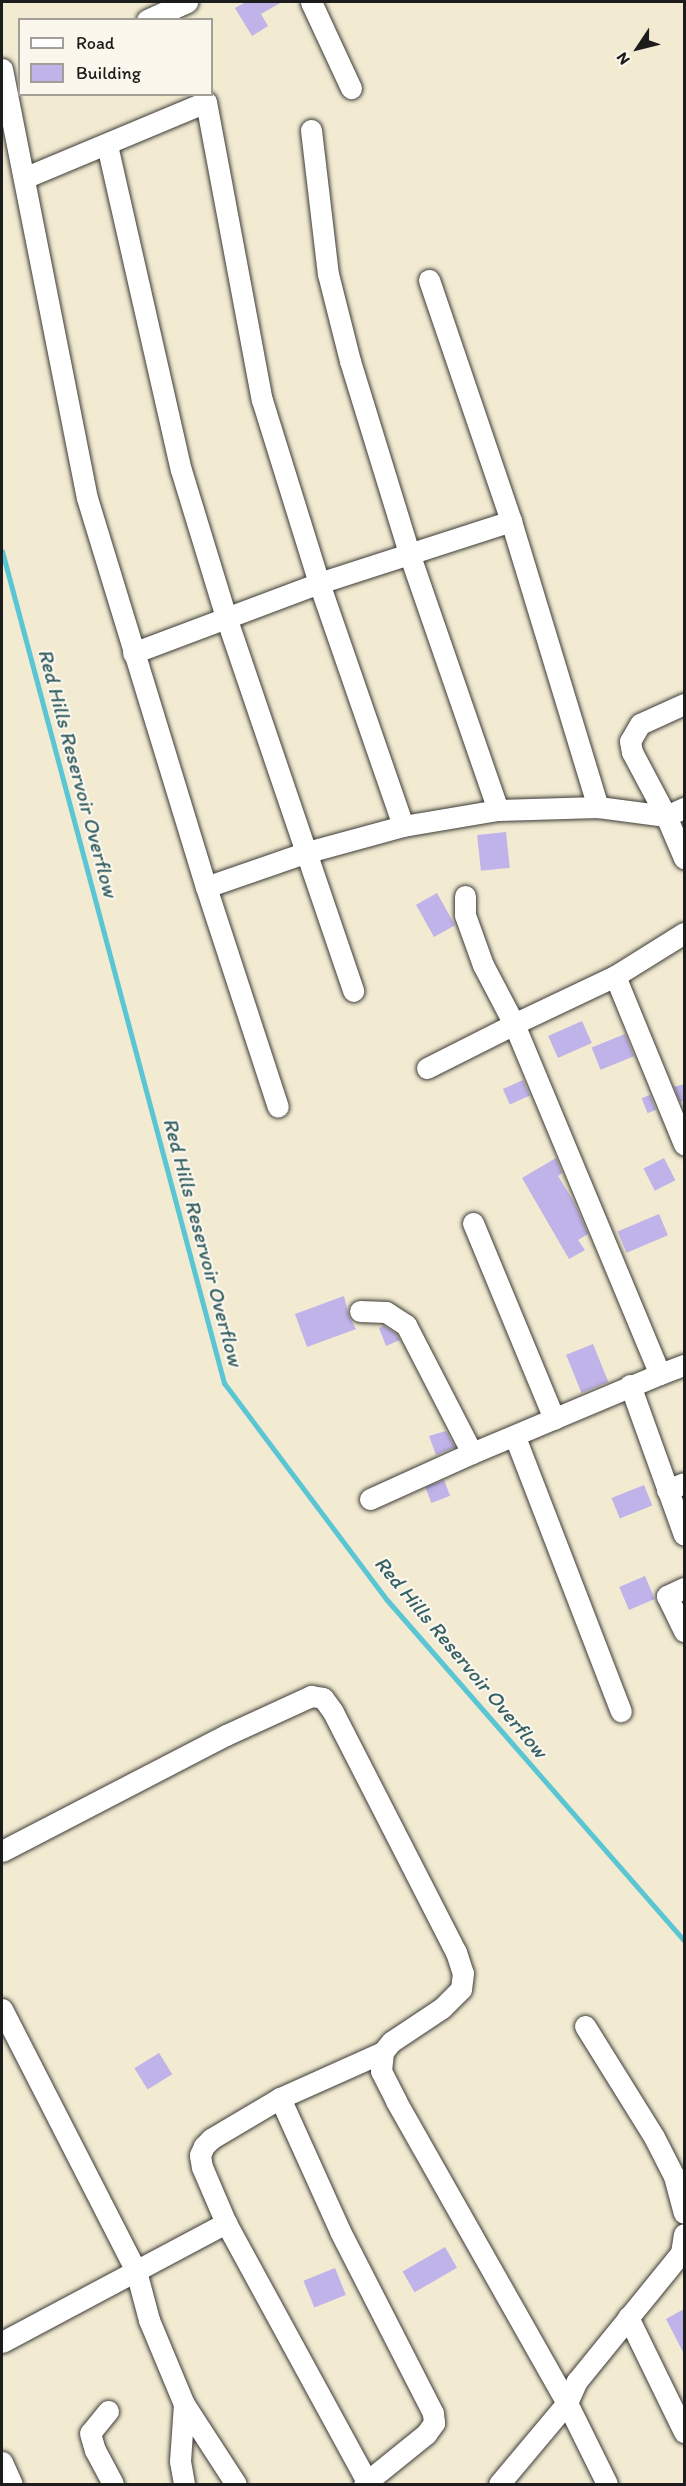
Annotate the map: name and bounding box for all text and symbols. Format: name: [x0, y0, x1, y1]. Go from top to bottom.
legend: [18, 18, 213, 96]
north arrow: [608, 18, 668, 78]
text: Road: [76, 32, 115, 54]
text: N: [612, 49, 634, 68]
text: Building: [76, 62, 141, 84]
water label: Red Hills Reservoir Overflow: [33, 646, 123, 900]
water label: Red Hills Reservoir Overflow: [158, 1115, 248, 1369]
water label: Red Hills Reservoir Overflow: [369, 1551, 553, 1763]

